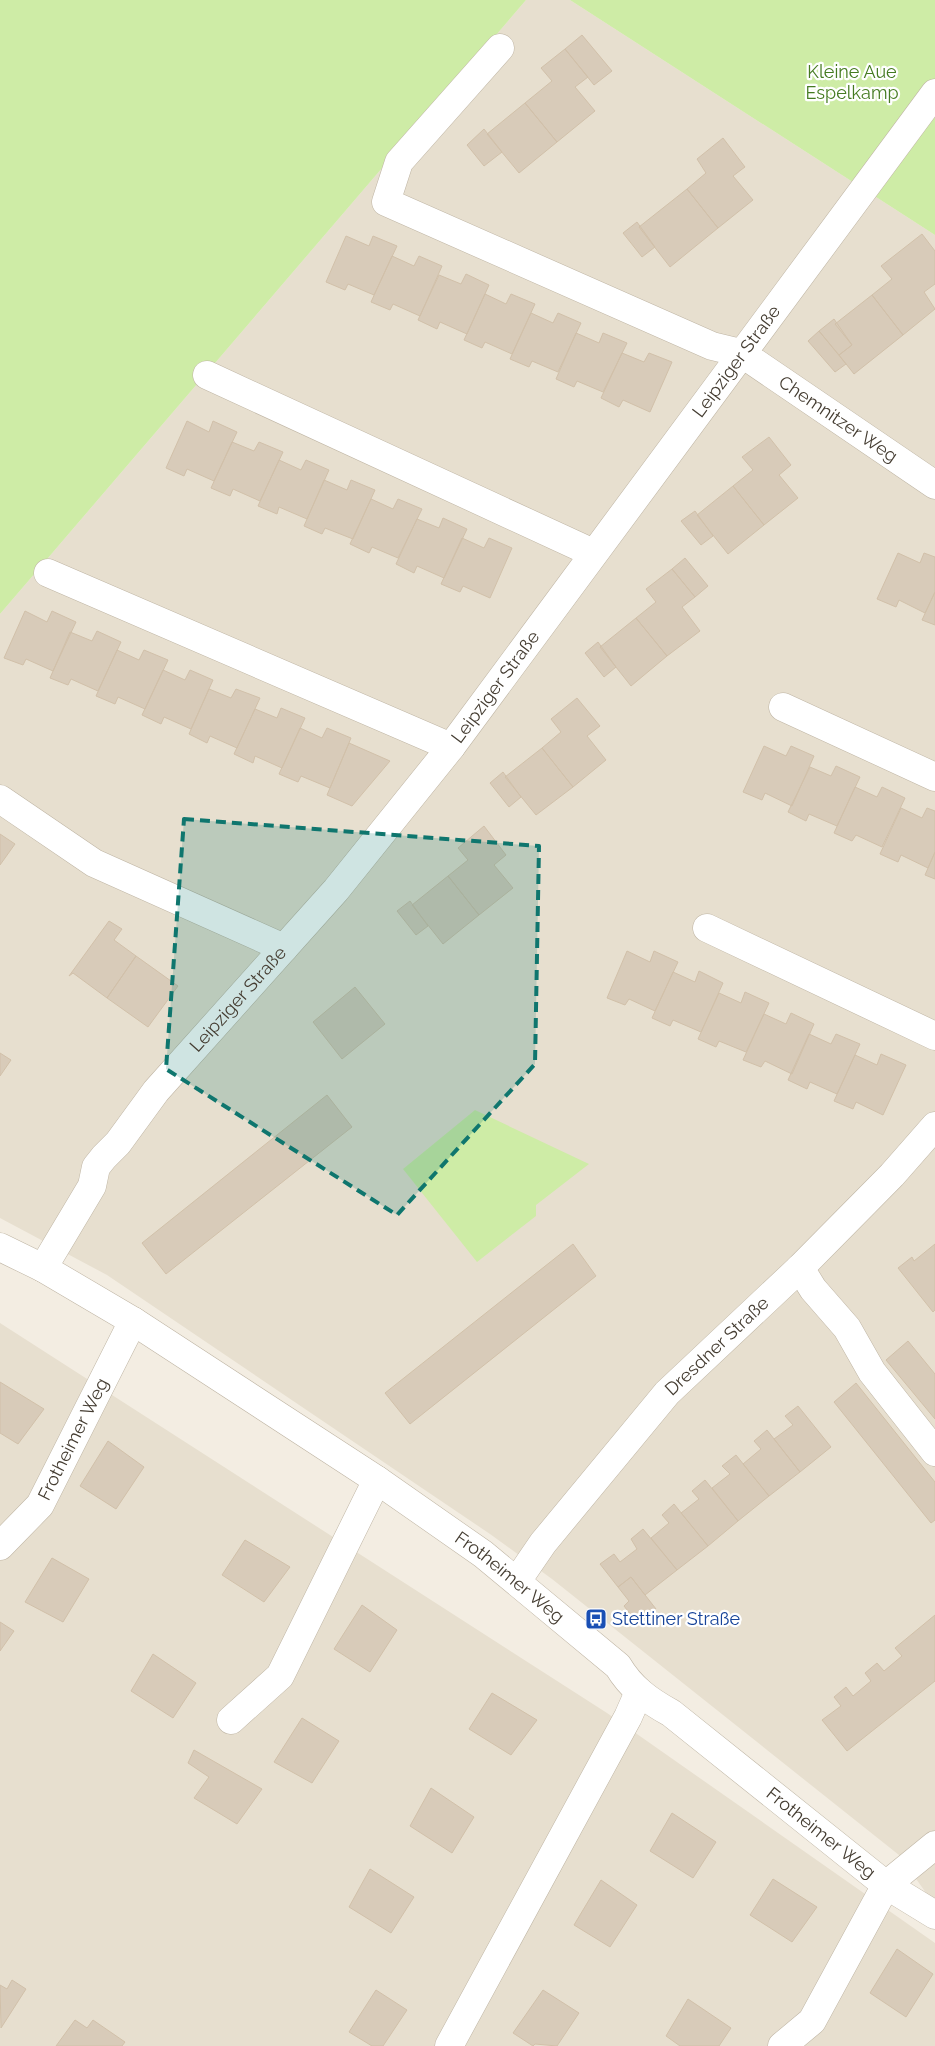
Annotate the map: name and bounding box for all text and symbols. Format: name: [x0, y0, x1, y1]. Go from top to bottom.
park label: Kleine Aue Espelkamp: [805, 61, 899, 103]
street label: Leipziger Straße: [688, 301, 785, 421]
street label: Chemnitzer Weg: [775, 371, 902, 466]
street label: Leipziger Straße: [447, 626, 544, 747]
street label: Leipziger Straße: [185, 942, 291, 1056]
street label: Dresdner Straße: [660, 1292, 773, 1399]
street label: Frotheimer Weg: [33, 1374, 112, 1503]
street label: Frotheimer Weg: [451, 1527, 569, 1627]
bus stop icon: Stettiner Straße: [584, 1607, 608, 1631]
place label: Stettiner Straße: [612, 1608, 740, 1629]
street label: Frotheimer Weg: [762, 1783, 880, 1883]

